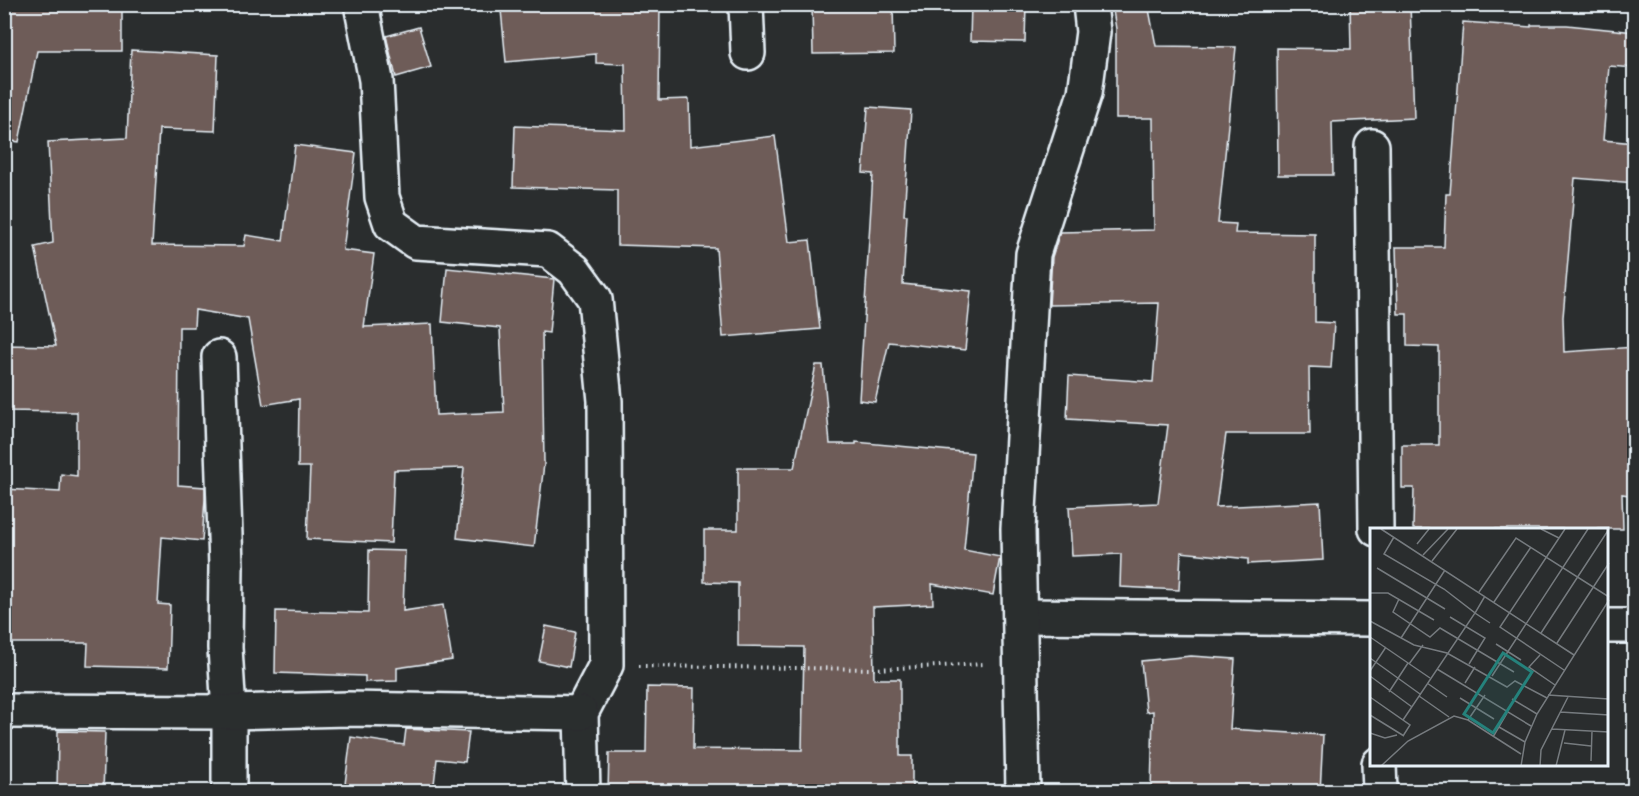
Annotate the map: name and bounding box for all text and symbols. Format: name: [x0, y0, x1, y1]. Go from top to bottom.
inset map: [1370, 528, 1609, 766]

